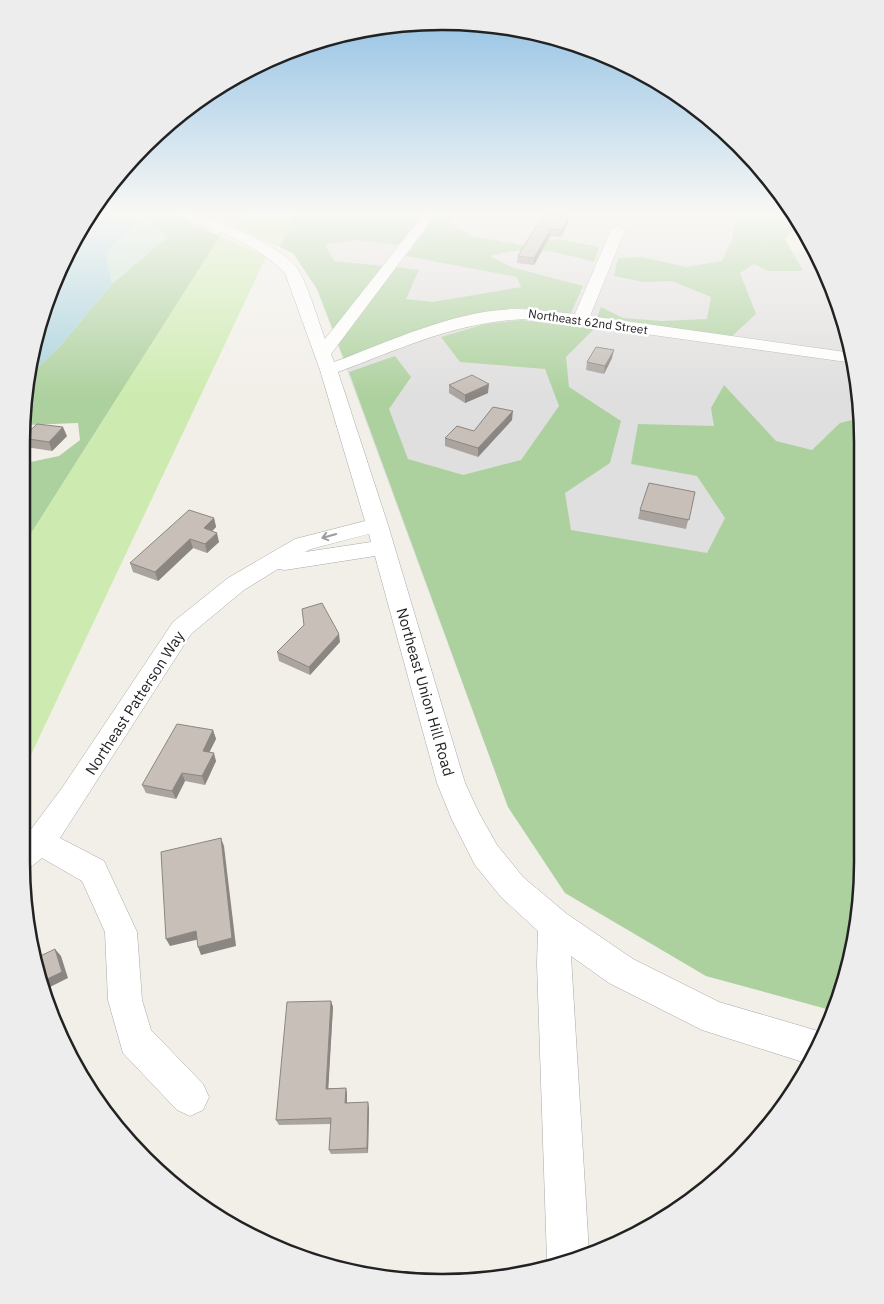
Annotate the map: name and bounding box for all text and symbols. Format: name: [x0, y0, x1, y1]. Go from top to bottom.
street label: Northeast 62nd Street: [527, 306, 649, 337]
one-way arrow: [322, 532, 338, 542]
street label: Northeast Union Hill Road: [392, 606, 459, 778]
street label: Northeast Patterson Way: [81, 627, 189, 778]

